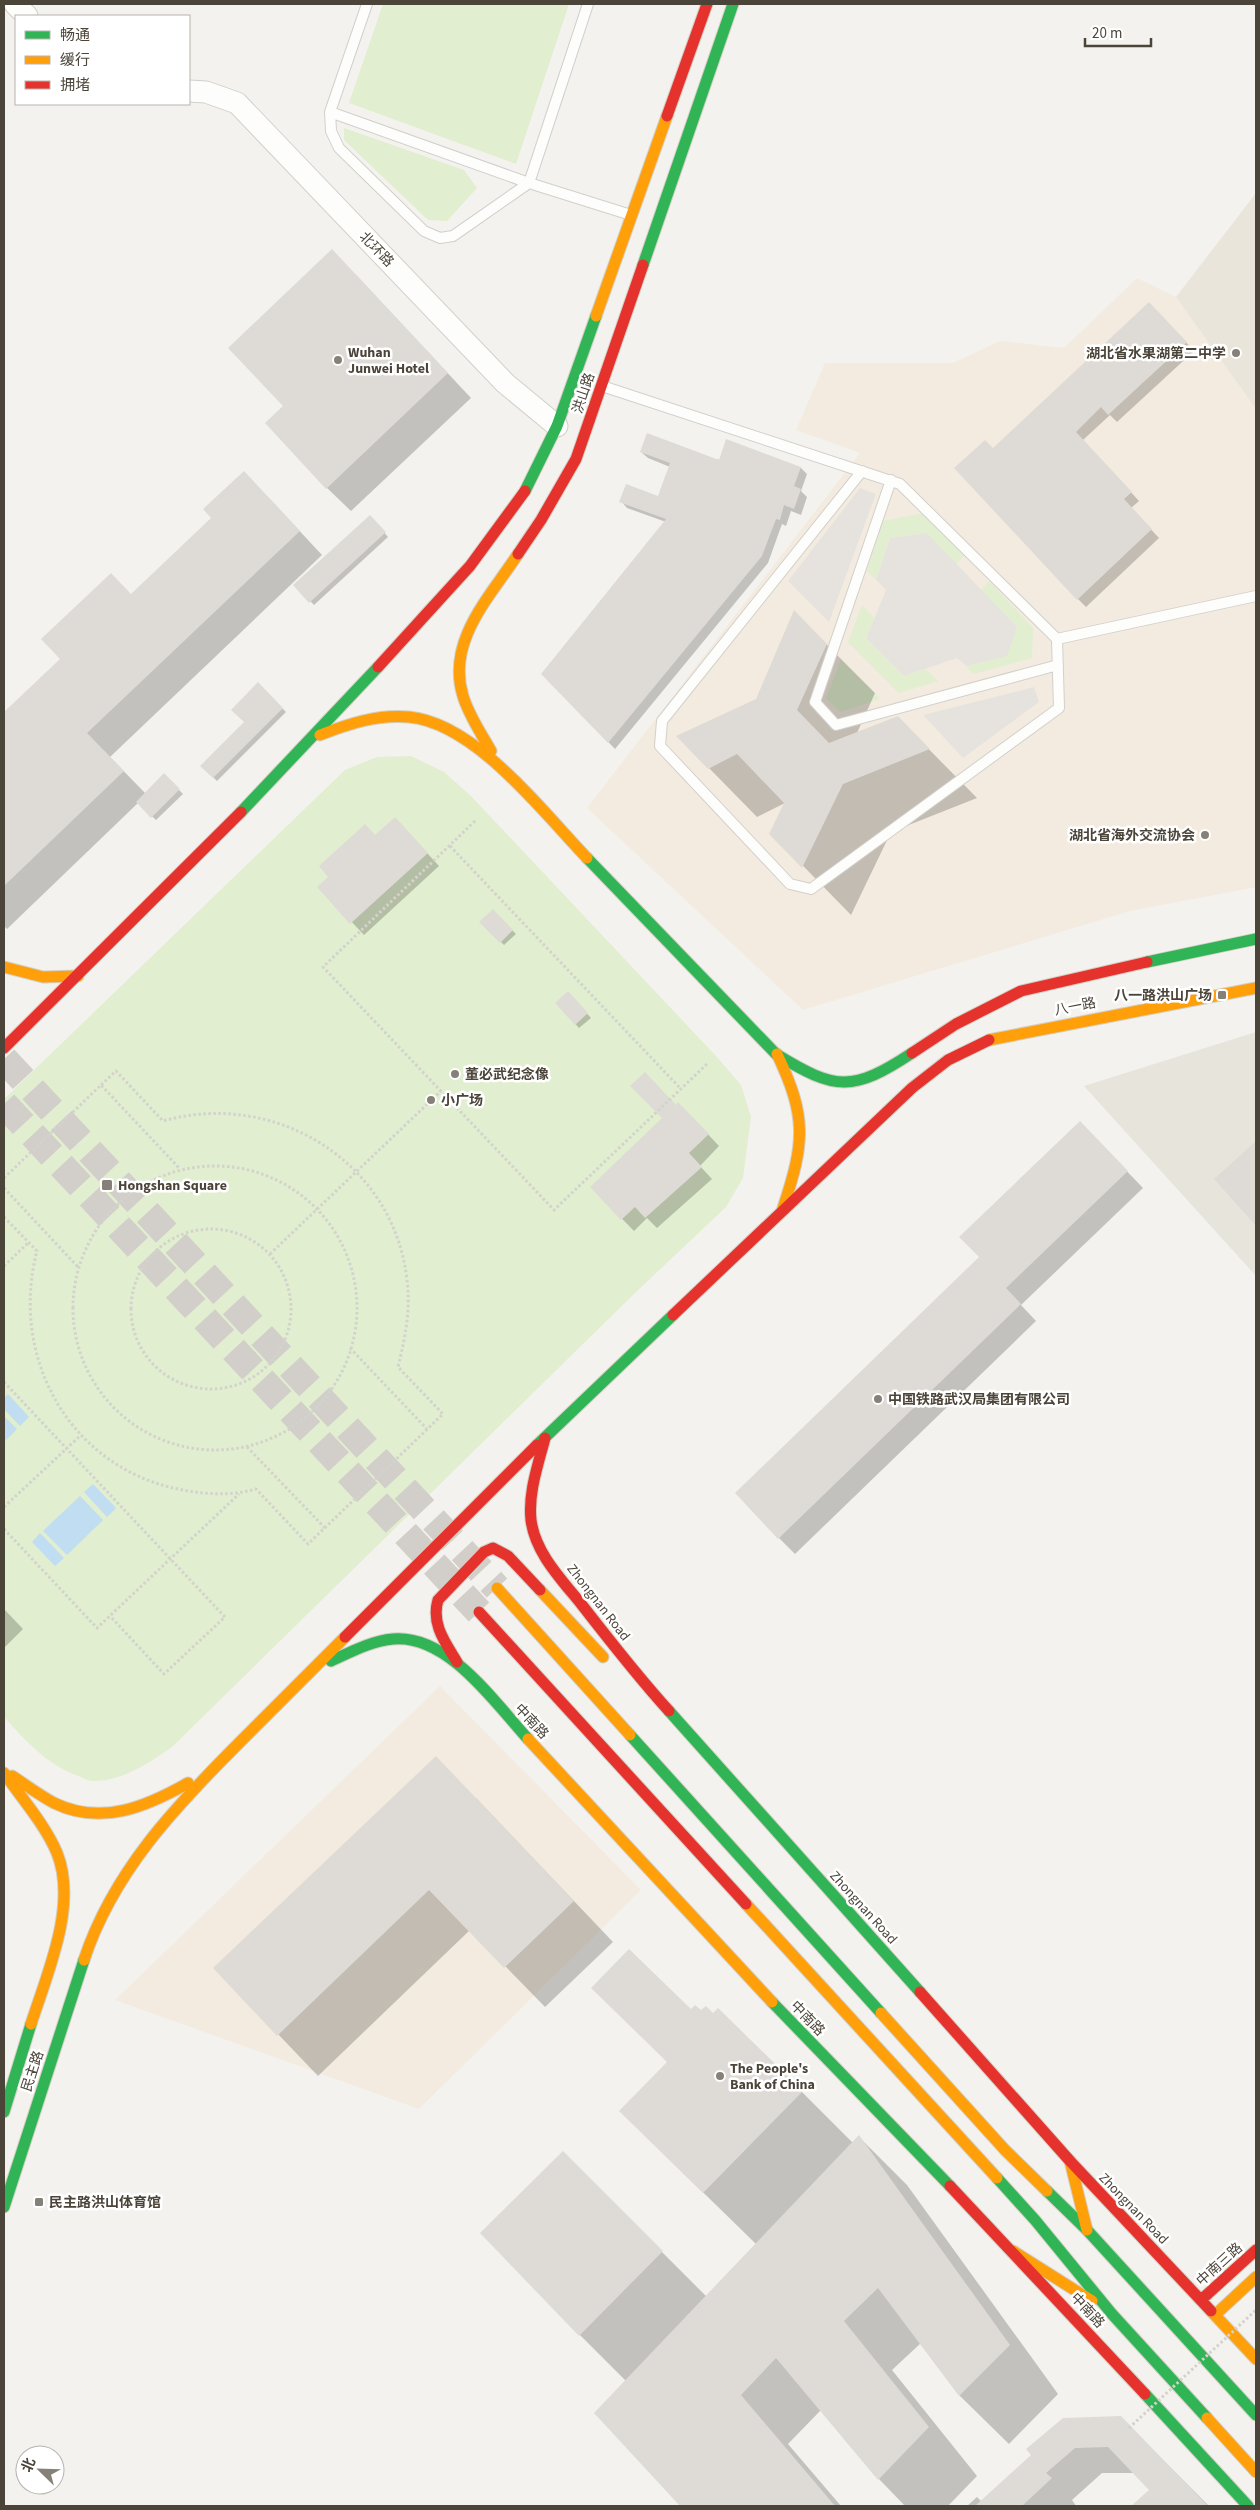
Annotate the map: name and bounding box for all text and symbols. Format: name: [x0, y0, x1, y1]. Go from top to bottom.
legend: [15, 15, 190, 105]
scale bar: [1085, 15, 1151, 47]
text: 20 m: [1092, 23, 1122, 44]
text: 畅通: [60, 25, 90, 46]
text: 缓行: [60, 50, 90, 71]
text: 拥堵: [60, 75, 90, 96]
street label: 北环路: [354, 228, 398, 272]
place label: Wuhan Junwei Hotel: [348, 343, 429, 379]
place label: 湖北省水果湖第二中学: [1086, 344, 1226, 364]
marker: 湖北省水果湖第二中学: [1230, 347, 1242, 359]
marker: Wuhan Junwei Hotel: [332, 354, 344, 366]
street label: 洪山路: [568, 370, 600, 416]
place label: 湖北省海外交流协会: [1069, 826, 1195, 846]
marker: 湖北省海外交流协会: [1199, 829, 1211, 841]
place label: 八一路洪山广场: [1114, 986, 1212, 1006]
marker: 八一路洪山广场: [1216, 989, 1228, 1001]
street label: 八一路: [1053, 993, 1098, 1021]
place label: 董必武纪念像: [465, 1065, 549, 1085]
marker: 董必武纪念像: [449, 1068, 461, 1080]
place label: 小广场: [441, 1091, 483, 1111]
marker: 小广场: [425, 1094, 437, 1106]
place label: Hongshan Square: [118, 1176, 227, 1196]
marker: Hongshan Square: [100, 1178, 114, 1192]
place label: 中国铁路武汉局集团有限公司: [888, 1390, 1070, 1410]
marker: 中国铁路武汉局集团有限公司: [872, 1393, 884, 1405]
street label: Zhongnan Road: [562, 1560, 635, 1645]
street label: 中南路: [510, 1700, 553, 1744]
street label: Zhongnan Road: [825, 1867, 902, 1949]
street label: 中南路: [785, 1997, 829, 2041]
street label: 民主路: [17, 2048, 49, 2094]
place label: The People's Bank of China: [730, 2059, 815, 2095]
marker: The People's Bank of China: [714, 2070, 726, 2082]
street label: Zhongnan Road: [1094, 2168, 1173, 2249]
place label: 民主路洪山体育馆: [49, 2193, 161, 2213]
marker: 民主路洪山体育馆: [33, 2196, 45, 2208]
street label: 中南三路: [1192, 2239, 1247, 2291]
street label: 中南路: [1066, 2289, 1109, 2333]
north arrow: [15, 2445, 65, 2495]
text: 北: [17, 2455, 41, 2476]

